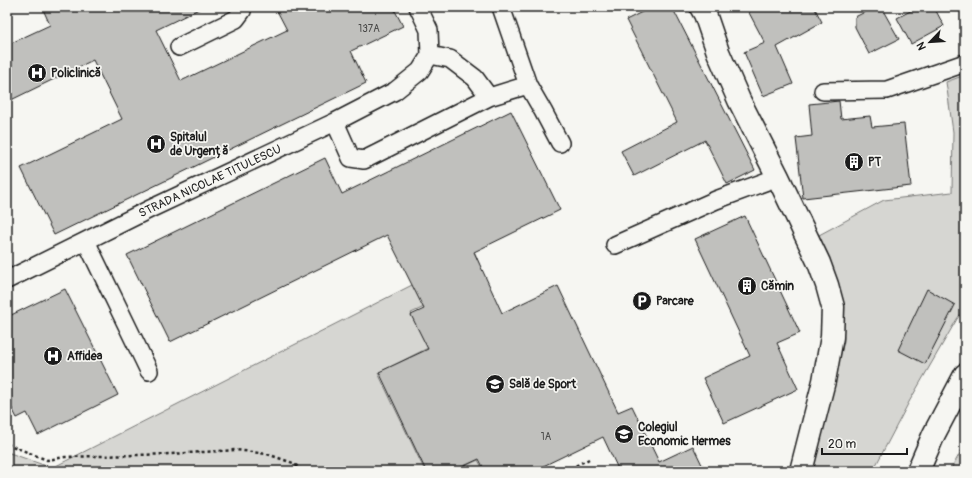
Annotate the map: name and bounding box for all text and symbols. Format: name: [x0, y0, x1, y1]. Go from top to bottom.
north arrow: [910, 22, 950, 62]
house number: 137A: [358, 23, 380, 35]
text: N: [914, 39, 929, 52]
hospital icon: Policlinică: [26, 62, 48, 84]
place label: Policlinică: [51, 66, 101, 81]
place label: Spitalul de Urgență: [170, 130, 229, 159]
hospital icon: Spitalul de Urgență: [145, 133, 167, 155]
street label: STRADA NICOLAE TITULESCU: [136, 142, 284, 221]
building icon: PT: [843, 151, 865, 173]
place label: PT: [868, 155, 882, 170]
building icon: Cămin: [736, 275, 758, 297]
place label: Cămin: [761, 279, 794, 294]
parking icon: Parcare: [631, 290, 653, 312]
place label: Parcare: [656, 294, 695, 309]
hospital icon: Affidea: [42, 345, 64, 367]
place label: Affidea: [67, 349, 103, 364]
school or university icon: Sală de Sport: [484, 373, 506, 395]
place label: Sală de Sport: [509, 377, 577, 392]
place label: Colegiul Economic Hermes: [638, 420, 731, 449]
school or university icon: Colegiul Economic Hermes: [613, 423, 635, 445]
scale bar: [822, 430, 907, 456]
house number: 1A: [541, 431, 552, 443]
text: 20 m: [828, 437, 857, 452]

